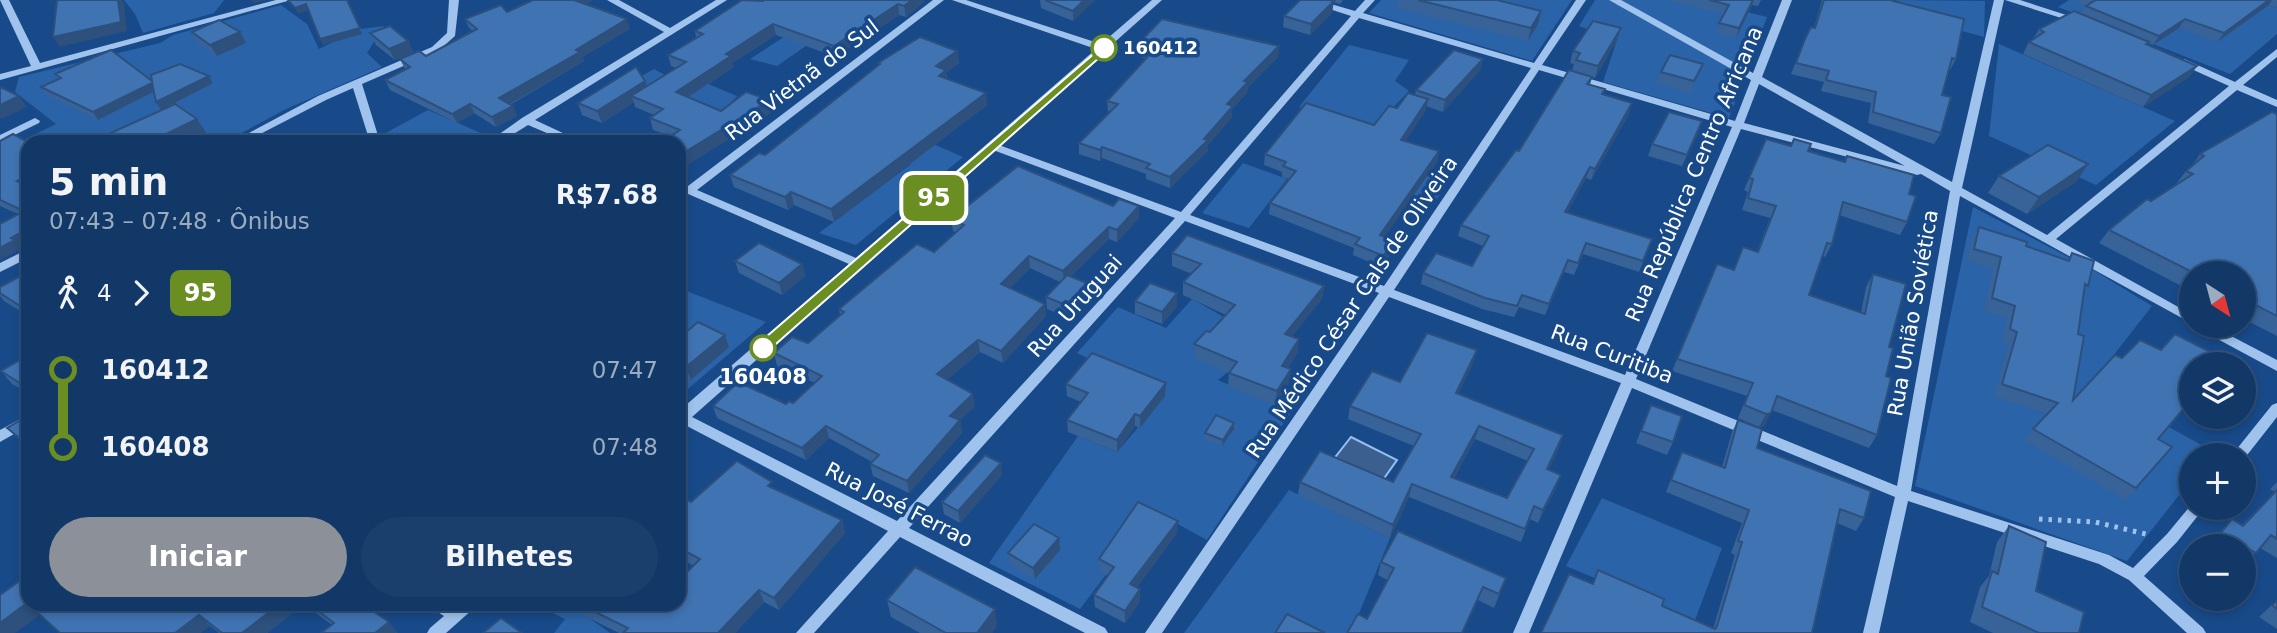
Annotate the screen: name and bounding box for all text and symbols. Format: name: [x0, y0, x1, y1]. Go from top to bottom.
street label: Rua Vietnã do Sul: [721, 15, 883, 145]
street label: Rua República Centro Africana: [1621, 23, 1767, 325]
marker: 160412: [1091, 35, 1117, 61]
place label: 160412: [1123, 37, 1198, 58]
street label: Rua Médico César Cals de Oliveira: [1242, 151, 1462, 463]
text: 5 min: [49, 160, 168, 204]
line badge: 95: [902, 175, 965, 221]
text: R$7.68: [556, 180, 658, 210]
text: 95: [917, 184, 951, 212]
text: 07:43 – 07:48 · Ônibus: [49, 208, 310, 234]
street label: Rua União Soviética: [1883, 208, 1943, 418]
street label: Rua Uruguai: [1023, 250, 1127, 362]
north arrow: [2179, 261, 2256, 338]
map controls: [2179, 261, 2256, 611]
icon: walk: [49, 274, 87, 312]
icon: forward: [122, 274, 160, 312]
text: 95: [184, 279, 217, 307]
text: 4: [97, 280, 112, 306]
street label: Rua Curitiba: [1547, 320, 1677, 388]
marker: 160408: [750, 335, 776, 361]
button: layers: [2179, 352, 2256, 429]
text: 160412: [101, 355, 210, 385]
text: 07:47: [592, 357, 658, 383]
place label: 160408: [719, 365, 807, 389]
text: 160408: [101, 432, 210, 462]
text: 07:48: [592, 434, 658, 460]
button: +: [2179, 443, 2256, 520]
street label: Rua José Ferrao: [821, 457, 977, 553]
button: Iniciar: [49, 517, 347, 597]
button: Bilhetes: [361, 517, 658, 597]
button: −: [2179, 534, 2256, 611]

